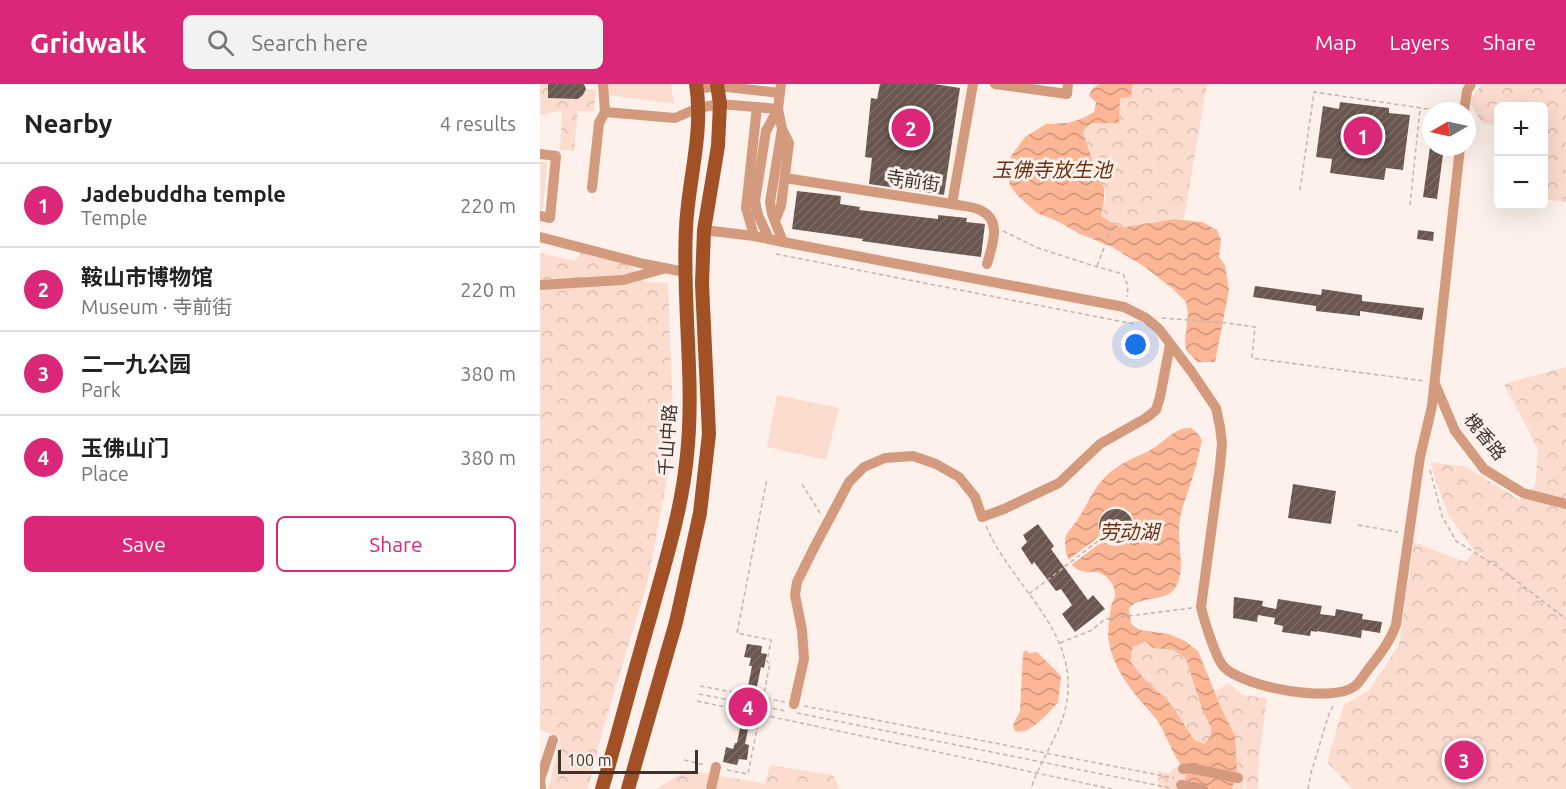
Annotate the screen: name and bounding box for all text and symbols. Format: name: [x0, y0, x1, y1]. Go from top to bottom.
search box: [183, 15, 603, 69]
icon: search: [204, 26, 237, 59]
text: Gridwalk: [30, 27, 147, 58]
text: Search here: [252, 30, 368, 55]
text: Map: [1315, 30, 1356, 54]
text: Layers: [1389, 30, 1450, 54]
text: Share: [1483, 30, 1536, 54]
north arrow: [1422, 102, 1476, 156]
map controls: [1494, 102, 1548, 210]
button: +: [1494, 102, 1548, 156]
pin: 2: [892, 106, 931, 150]
text: Nearby: [24, 109, 112, 138]
text: 4 results: [440, 112, 516, 135]
pin: 1: [1344, 113, 1382, 158]
button: −: [1494, 156, 1548, 210]
water label: 玉佛寺放生池: [992, 158, 1114, 181]
street label: 寺前街: [885, 166, 941, 194]
text: Jadebuddha temple: [81, 181, 286, 206]
text: 1: [38, 194, 49, 217]
text: 220 m: [460, 194, 516, 217]
text: Temple: [81, 206, 147, 229]
text: 鞍山市博物馆: [81, 264, 213, 289]
text: 2: [38, 278, 49, 301]
text: 220 m: [460, 278, 516, 301]
text: Museum · 寺前街: [81, 295, 232, 318]
your location: [1121, 330, 1150, 359]
text: 二一九公园: [81, 351, 191, 376]
text: 3: [38, 362, 49, 385]
text: 380 m: [460, 362, 516, 385]
text: Park: [81, 378, 121, 401]
street label: 千山中路: [655, 403, 679, 477]
street label: 槐香路: [1461, 409, 1511, 464]
text: 玉佛山门: [81, 435, 169, 460]
text: 4: [38, 446, 49, 469]
text: 380 m: [460, 446, 516, 469]
text: Place: [81, 462, 129, 485]
button: Save: [24, 516, 264, 572]
button: Share: [276, 516, 516, 572]
water label: 劳动湖: [1099, 520, 1162, 543]
pin: 4: [728, 684, 768, 730]
pin: 3: [1444, 738, 1484, 782]
scale bar: [558, 747, 698, 774]
text: 100 m: [567, 751, 612, 769]

